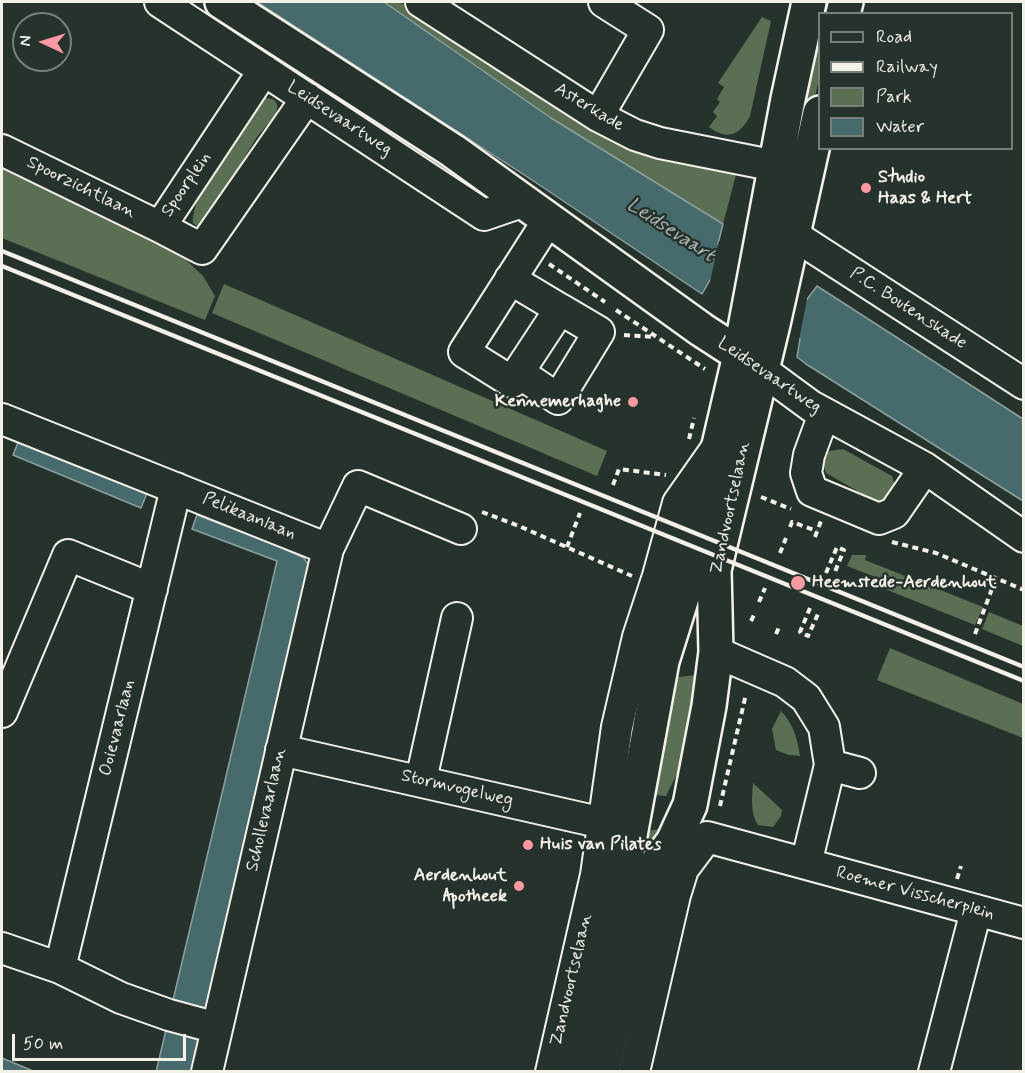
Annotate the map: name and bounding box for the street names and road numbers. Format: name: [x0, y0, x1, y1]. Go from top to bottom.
street label: Leidsevaartweg: [282, 77, 396, 161]
street label: Asterkade: [550, 79, 628, 137]
street label: Spoorplein: [157, 148, 217, 222]
street label: Spoorzichtlaan: [23, 152, 139, 224]
street label: P.C. Boutenskade: [846, 263, 970, 355]
street label: Leidsevaartweg: [713, 333, 825, 419]
street label: Zandvoortselaan: [706, 440, 756, 576]
street label: Pelikaanlaan: [199, 489, 299, 545]
street label: Ooievaarlaan: [96, 678, 140, 778]
street label: Schollevaarlaan: [242, 746, 292, 874]
street label: Stormvogelweg: [399, 766, 515, 812]
street label: Roemer Visscherplein: [834, 862, 996, 926]
street label: Zandvoortselaan: [546, 912, 598, 1048]

